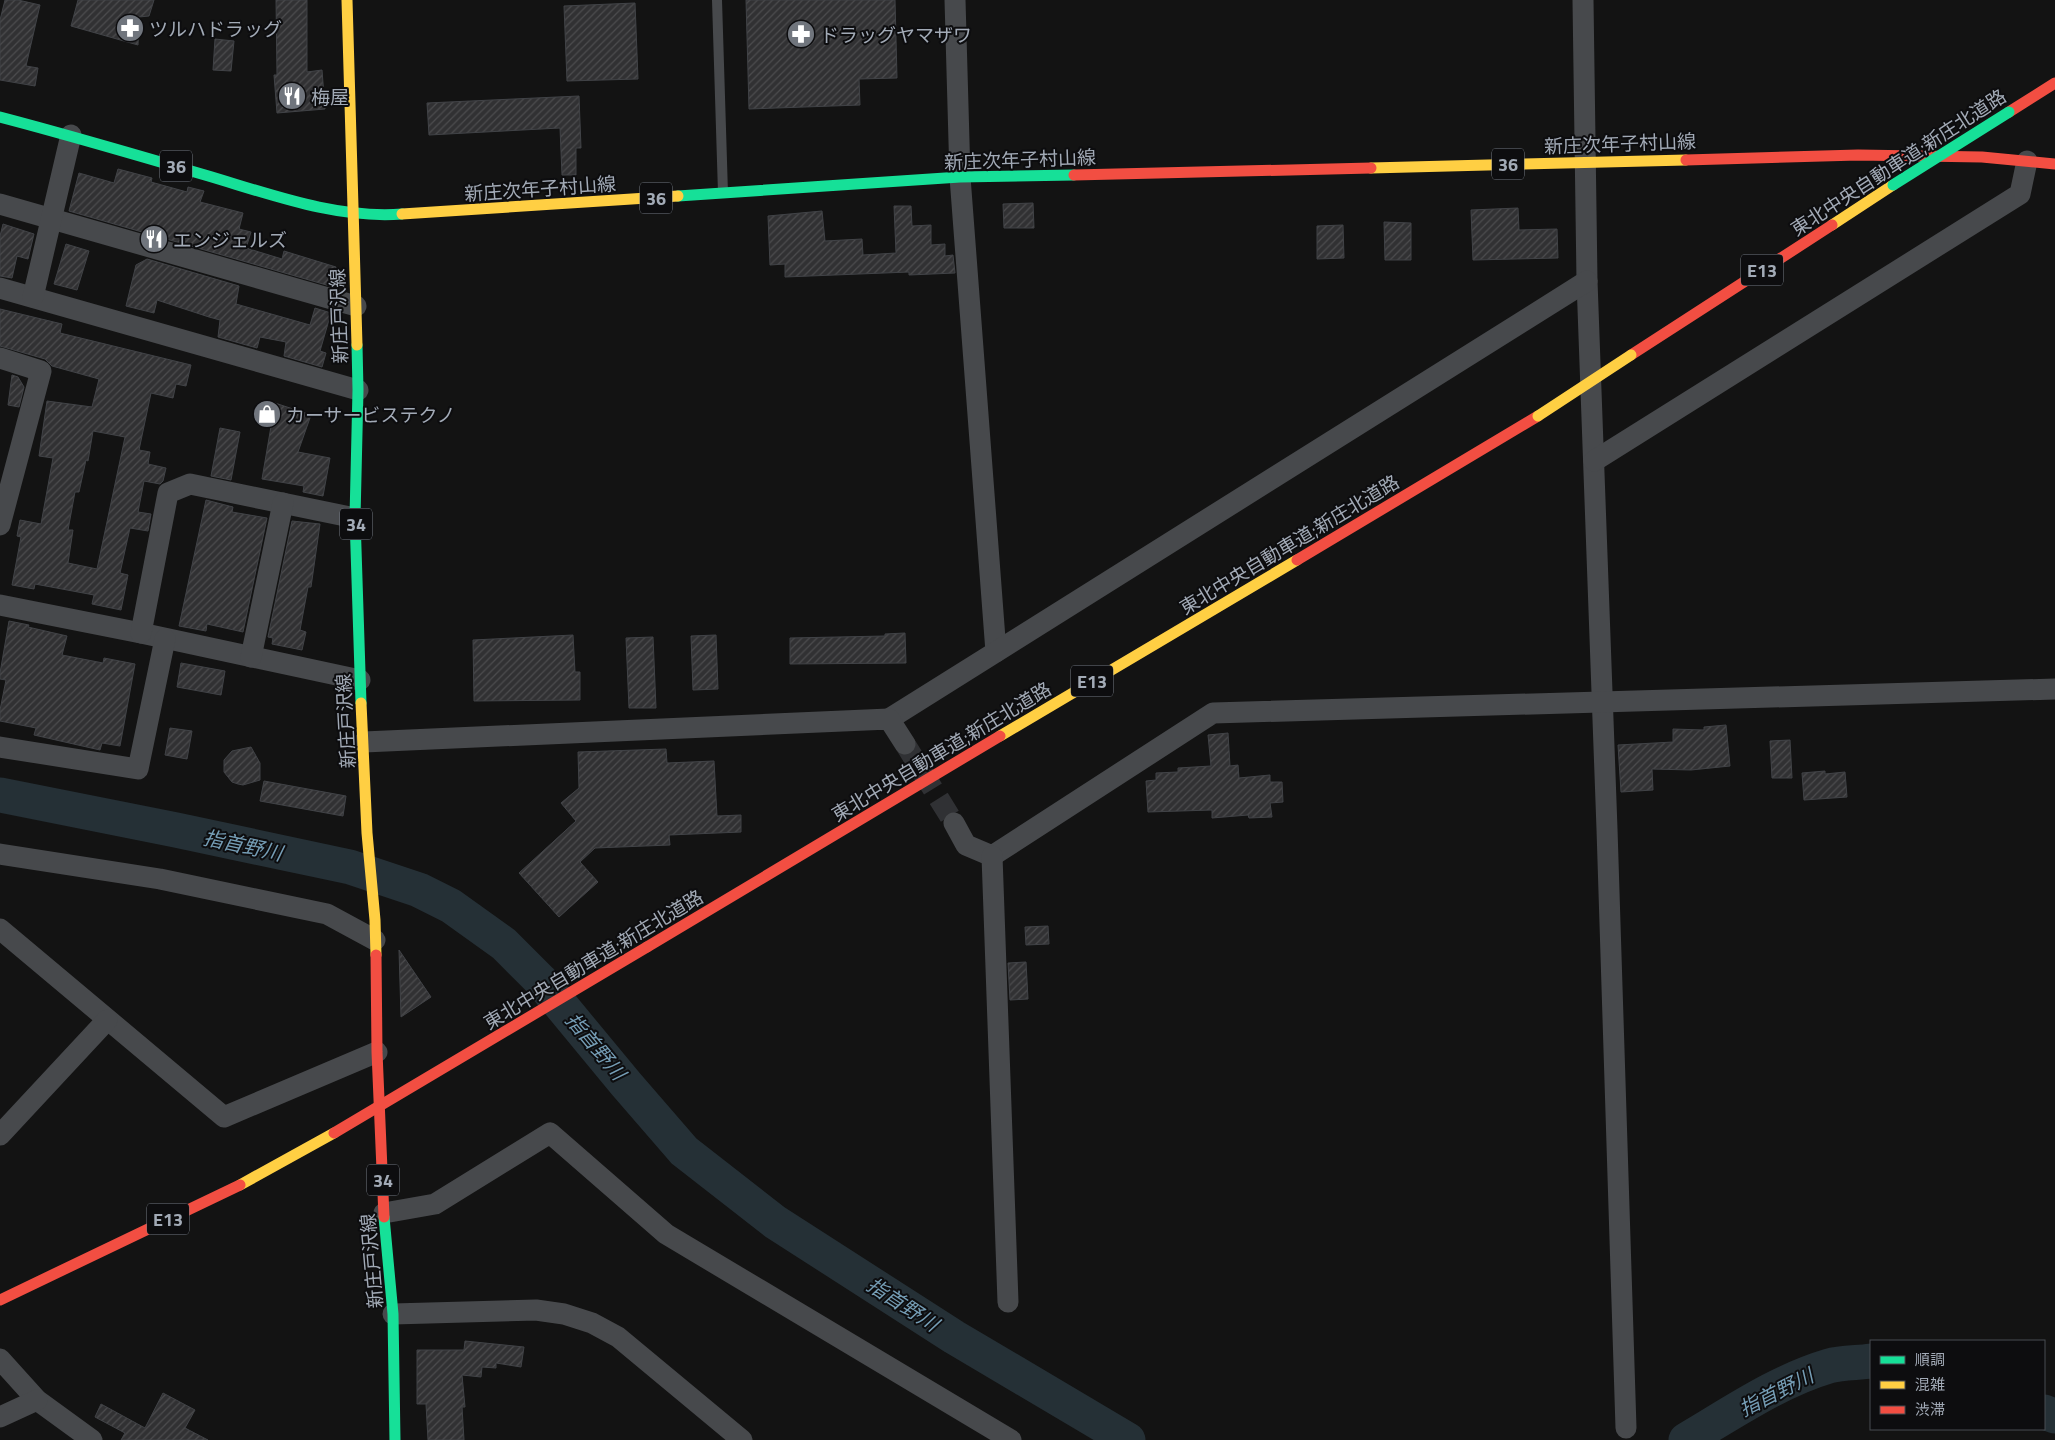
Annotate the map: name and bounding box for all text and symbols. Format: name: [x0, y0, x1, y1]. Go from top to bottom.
pharmacy icon: ツルハドラッグ: [115, 13, 145, 43]
place label: ツルハドラッグ: [149, 14, 282, 43]
pharmacy icon: ドラッグヤマザワ: [786, 19, 816, 49]
place label: ドラッグヤマザワ: [820, 20, 972, 49]
restaurant icon: 梅屋: [277, 81, 307, 111]
street label: 東北中央自動車道;新庄北道路: [1785, 81, 2011, 243]
place label: 梅屋: [311, 82, 349, 111]
street label: 新庄次年子村山線: [1544, 126, 1696, 160]
street label: 新庄次年子村山線: [944, 142, 1096, 176]
road number: 36: [1492, 148, 1524, 180]
road number: 36: [160, 150, 192, 182]
street label: 新庄次年子村山線: [463, 168, 617, 208]
road number: 36: [640, 182, 672, 214]
restaurant icon: エンジェルズ: [139, 224, 169, 254]
place label: エンジェルズ: [173, 225, 287, 254]
road number: E13: [1741, 254, 1783, 286]
street label: 新庄戸沢線: [322, 268, 354, 364]
shop icon: カーサービステクノ: [252, 399, 282, 429]
place label: カーサービステクノ: [286, 400, 455, 429]
street label: 東北中央自動車道;新庄北道路: [1174, 467, 1404, 621]
road number: 34: [340, 508, 372, 540]
road number: E13: [1071, 666, 1113, 696]
street label: 新庄戸沢線: [328, 673, 362, 769]
street label: 東北中央自動車道;新庄北道路: [826, 674, 1056, 828]
water label: 指首野川: [201, 822, 287, 869]
street label: 東北中央自動車道;新庄北道路: [478, 882, 708, 1036]
water label: 指首野川: [558, 1005, 635, 1088]
road number: 34: [367, 1164, 399, 1196]
road number: E13: [147, 1204, 189, 1234]
street label: 新庄戸沢線: [352, 1212, 390, 1310]
water label: 指首野川: [861, 1269, 947, 1340]
legend: [1870, 1340, 2045, 1430]
text: 順調: [1915, 1348, 1945, 1371]
water label: 指首野川: [1733, 1359, 1820, 1424]
text: 混雑: [1915, 1373, 1945, 1396]
text: 渋滞: [1915, 1398, 1945, 1421]

